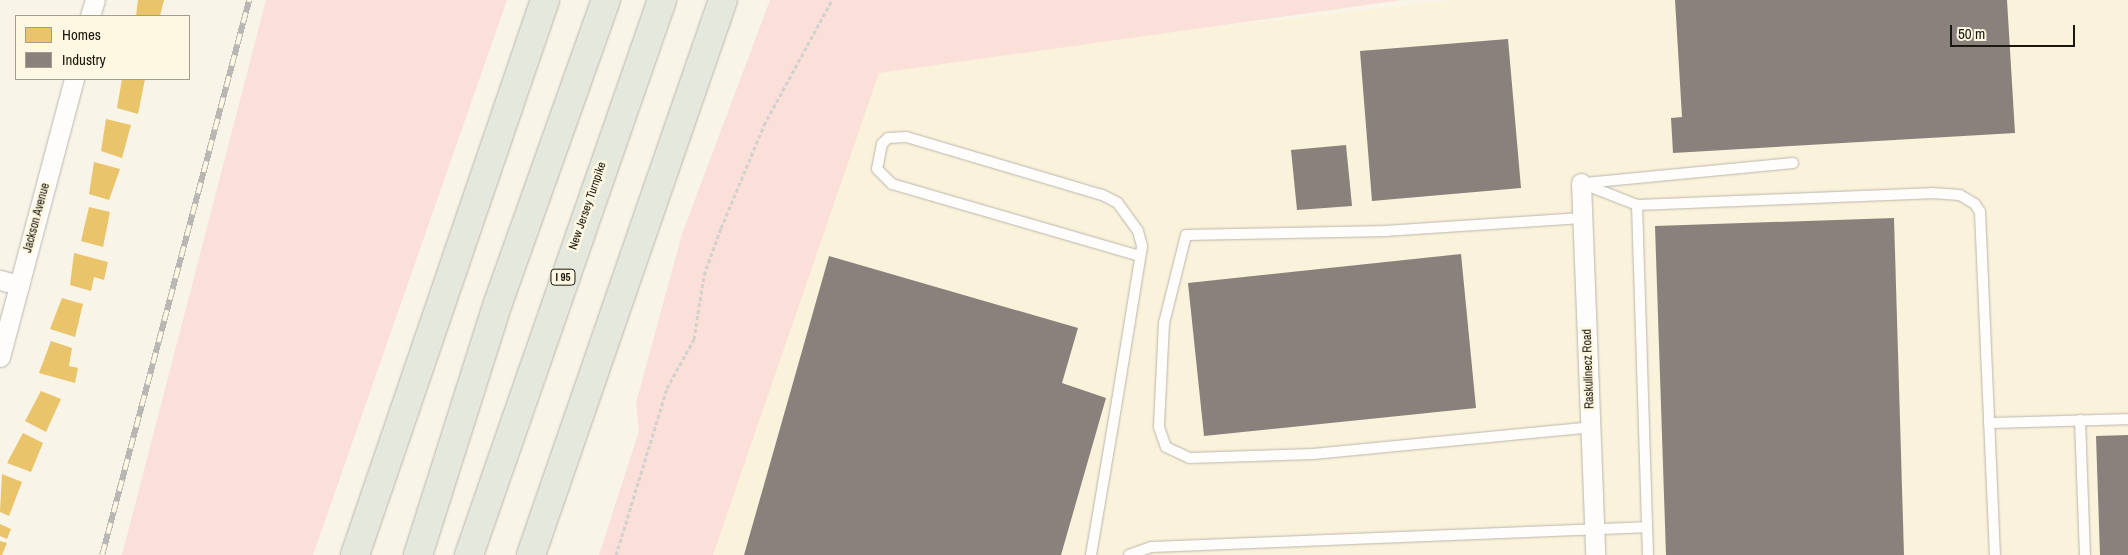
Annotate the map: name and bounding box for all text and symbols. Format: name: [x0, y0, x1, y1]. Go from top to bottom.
legend: [15, 15, 190, 80]
scale bar: [1953, 15, 2078, 47]
text: 50 m: [1958, 23, 1985, 44]
text: Homes: [62, 24, 101, 45]
text: Industry: [62, 49, 106, 70]
street label: New Jersey Turnpike: [566, 160, 610, 252]
street label: Jackson Avenue: [21, 181, 53, 255]
road number: I 95: [549, 268, 577, 286]
street label: Raskulinecz Road: [1580, 329, 1598, 409]

